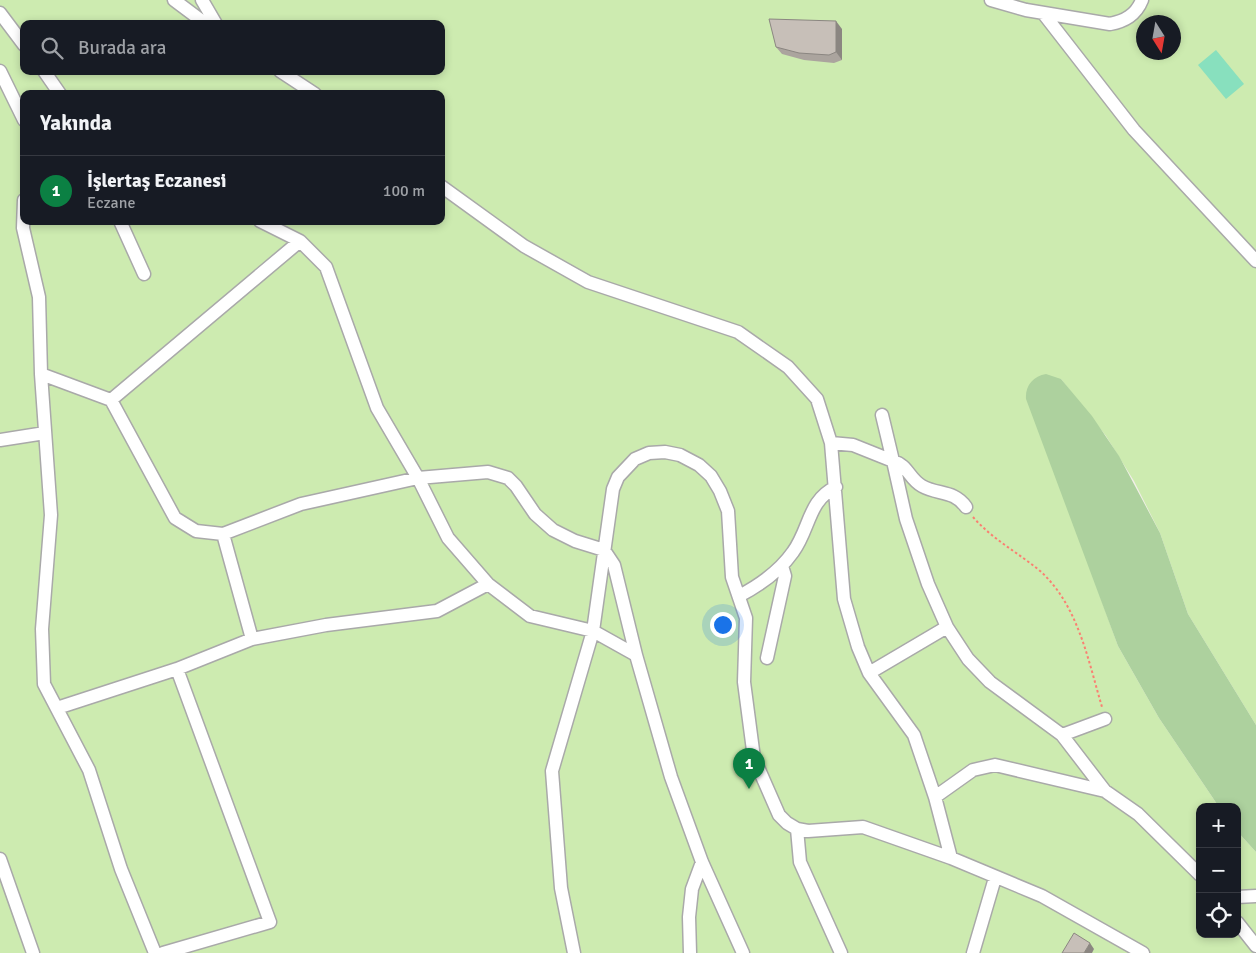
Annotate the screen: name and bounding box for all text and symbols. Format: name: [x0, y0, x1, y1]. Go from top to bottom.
north arrow: [1136, 15, 1181, 60]
search box: [20, 20, 445, 75]
icon: search: [38, 34, 66, 62]
text: Burada ara: [78, 36, 166, 60]
text: Yakında: [40, 110, 112, 136]
text: İşlertaş Eczanesi: [87, 169, 226, 193]
text: 1: [52, 181, 60, 201]
text: 100 m: [383, 181, 425, 201]
text: Eczane: [87, 193, 135, 213]
your location: [710, 612, 736, 638]
pin: 1: [733, 748, 765, 789]
map controls: [1196, 803, 1241, 938]
button: +: [1196, 803, 1241, 848]
button: −: [1196, 848, 1241, 893]
button: locate: [1196, 893, 1241, 938]

